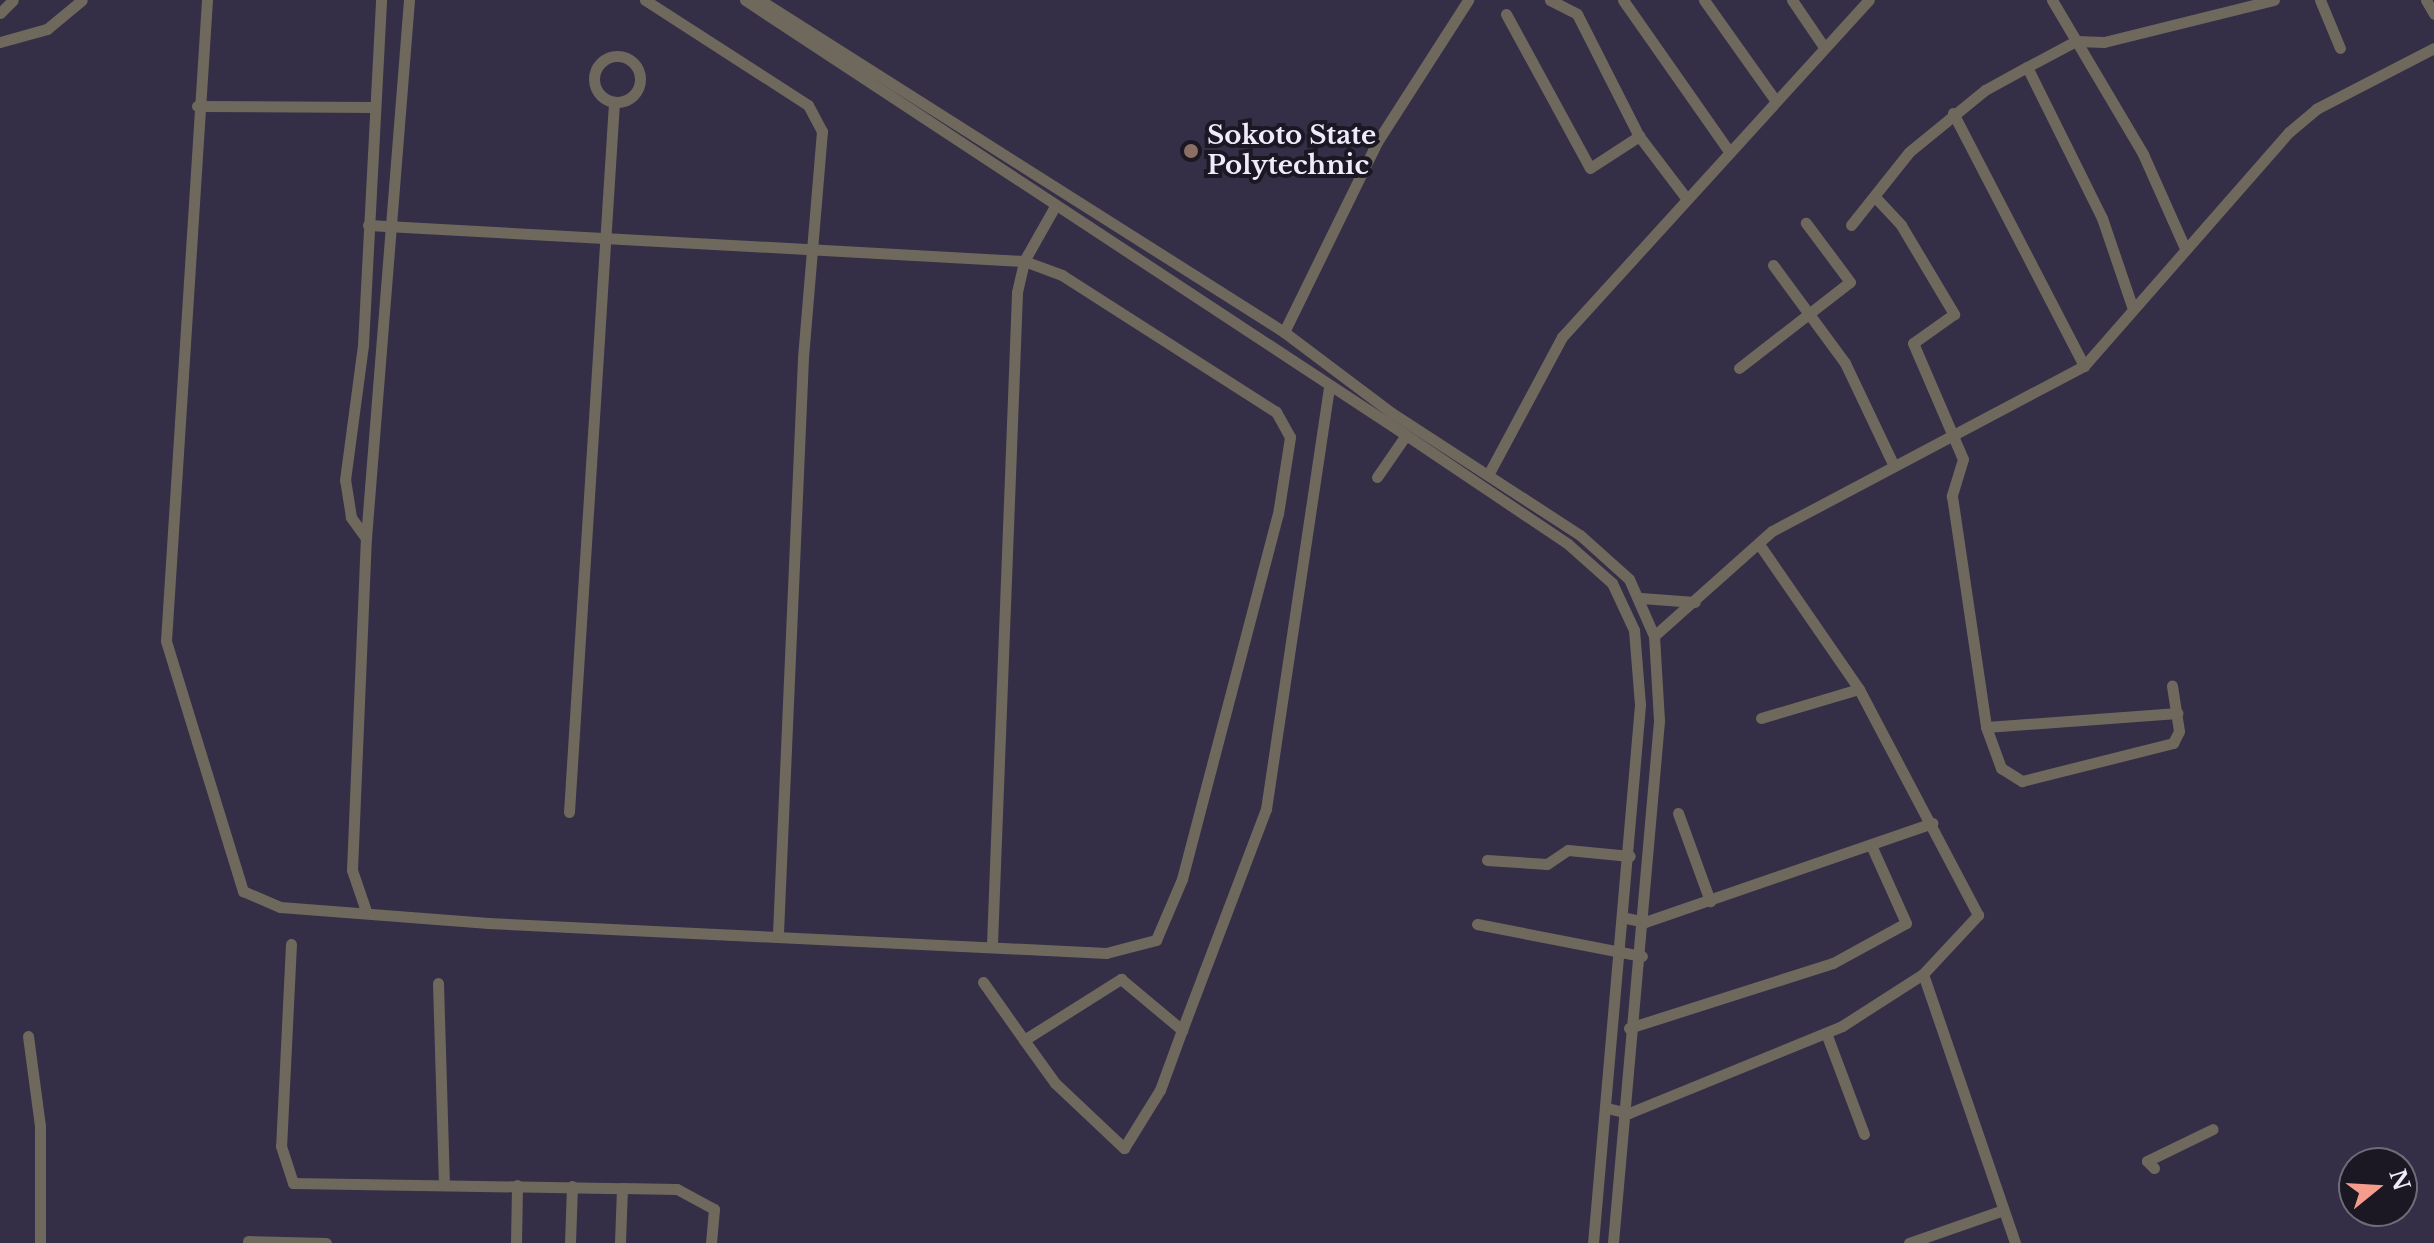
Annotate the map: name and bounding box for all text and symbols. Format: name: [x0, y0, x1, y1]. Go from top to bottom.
place label: Sokoto State Polytechnic: [1207, 120, 1376, 182]
marker: Sokoto State Polytechnic: [1182, 142, 1200, 160]
north arrow: [2338, 1147, 2418, 1227]
text: N: [2383, 1166, 2415, 1194]

